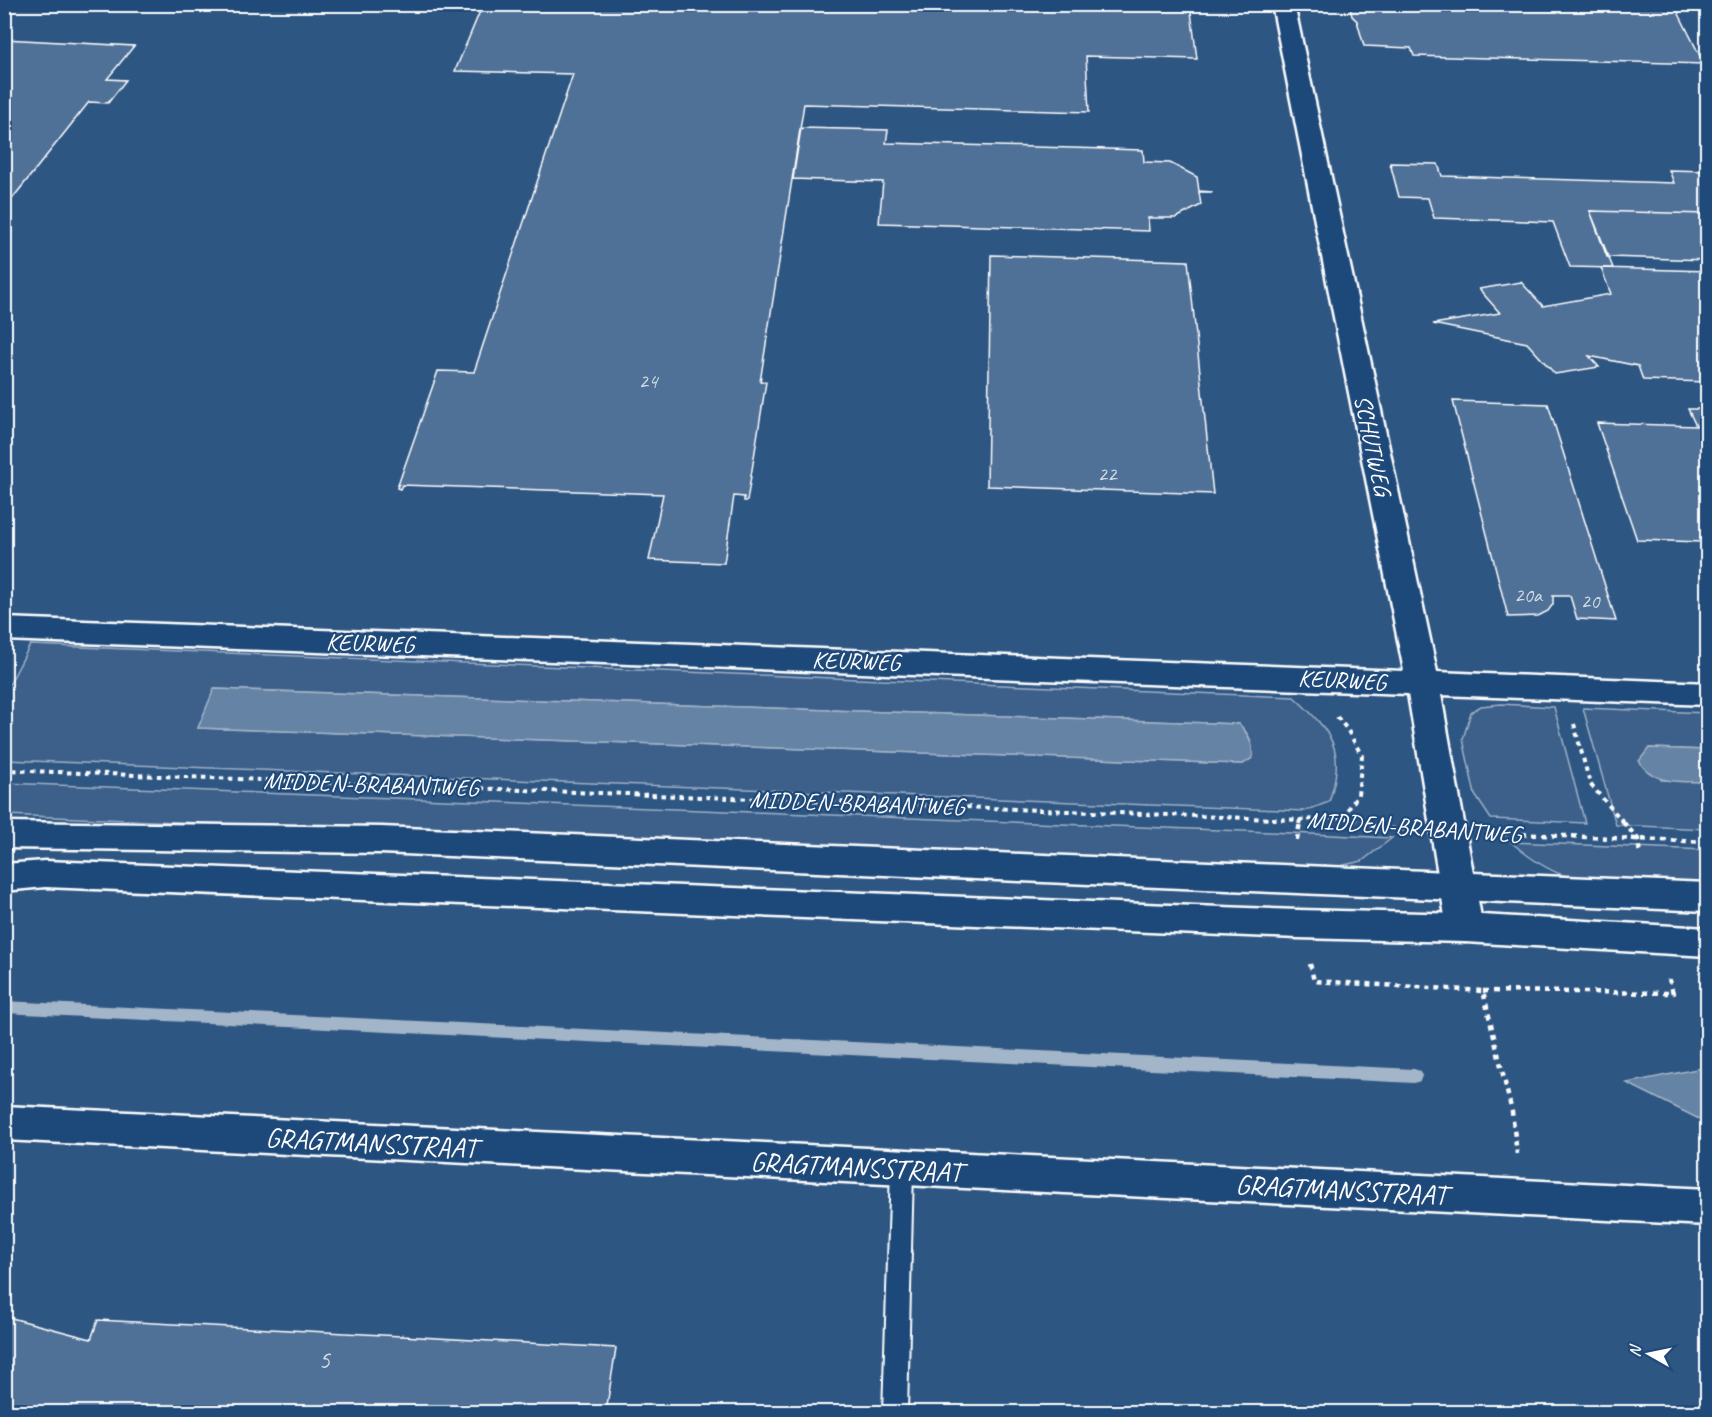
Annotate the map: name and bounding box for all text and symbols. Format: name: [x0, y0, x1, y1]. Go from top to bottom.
house number: 24: [639, 368, 660, 394]
street label: SCHUTWEG: [1348, 392, 1399, 501]
house number: 22: [1098, 461, 1118, 487]
house number: 20a: [1514, 582, 1544, 608]
house number: 20: [1581, 588, 1601, 614]
street label: KEURWEG: [326, 626, 417, 660]
street label: KEURWEG: [812, 644, 903, 678]
street label: KEURWEG: [1297, 663, 1389, 697]
street label: MIDDEN-BRABANTWEG: [263, 765, 481, 803]
street label: MIDDEN-BRABANTWEG: [749, 784, 967, 822]
street label: MIDDEN-BRABANTWEG: [1306, 805, 1525, 850]
street label: GRAGTMANSSTRAAT: [264, 1119, 485, 1166]
street label: GRAGTMANSSTRAAT: [749, 1143, 970, 1190]
street label: GRAGTMANSSTRAAT: [1234, 1166, 1455, 1213]
north arrow: [1619, 1324, 1679, 1384]
text: N: [1625, 1342, 1646, 1358]
house number: 5: [318, 1343, 331, 1376]

